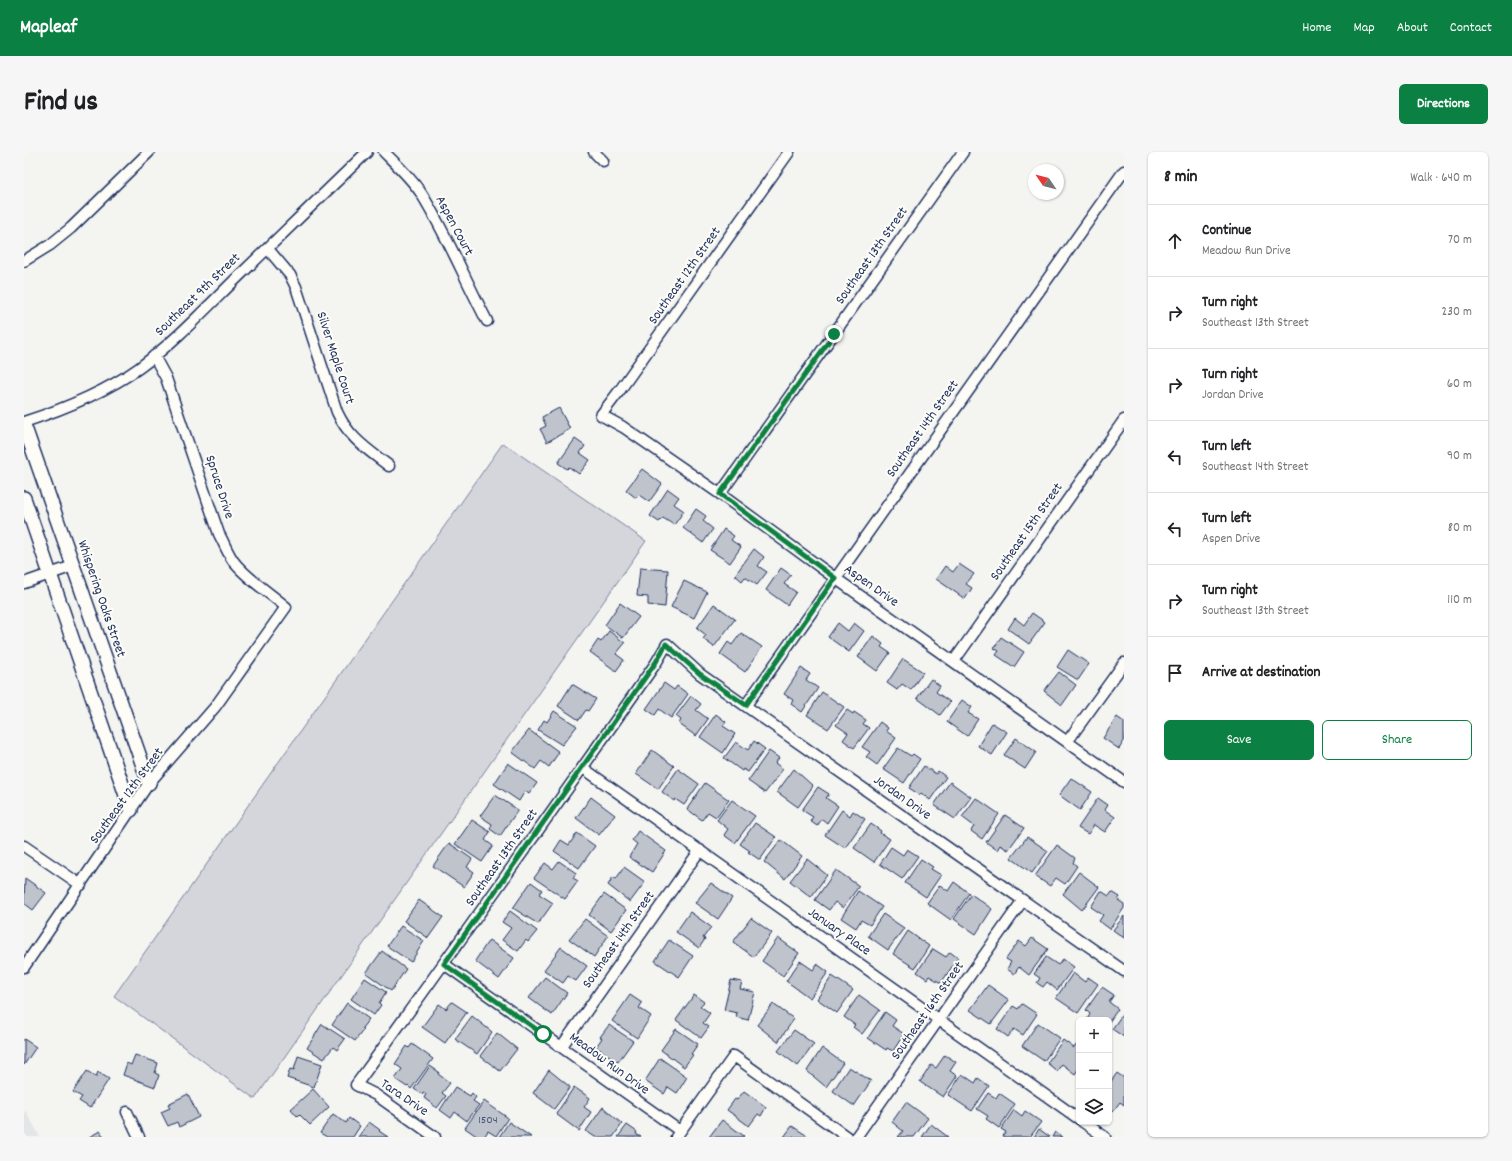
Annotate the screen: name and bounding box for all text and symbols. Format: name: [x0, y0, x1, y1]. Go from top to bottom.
text: Mapleaf: [20, 15, 77, 42]
text: Home: [1302, 18, 1331, 38]
text: Map: [1353, 18, 1375, 38]
text: About: [1397, 18, 1428, 38]
text: Contact: [1450, 18, 1492, 38]
text: Find us: [24, 84, 98, 124]
button: Directions: [1399, 84, 1488, 124]
north arrow: [1028, 164, 1064, 200]
text: 8 min: [1164, 166, 1197, 190]
text: Walk · 640 m: [1410, 169, 1472, 188]
street label: Aspen Court: [430, 192, 478, 260]
street label: Southeast 13th Street: [831, 203, 913, 309]
text: Continue: [1202, 220, 1251, 242]
street label: Southeast 12th Street: [644, 223, 726, 329]
icon: ahead: [1164, 230, 1186, 252]
text: 70 m: [1448, 231, 1472, 250]
text: Meadow Run Drive: [1202, 242, 1291, 261]
street label: Southeast 9th Street: [151, 249, 245, 341]
text: Turn right: [1202, 292, 1258, 314]
icon: right: [1164, 302, 1186, 324]
text: 230 m: [1442, 303, 1472, 322]
street label: Silver Maple Court: [311, 309, 359, 407]
text: Southeast 13th Street: [1202, 314, 1309, 333]
route end: [825, 325, 843, 343]
text: Turn right: [1202, 364, 1258, 386]
icon: right: [1164, 374, 1186, 396]
text: 60 m: [1447, 375, 1472, 394]
street label: Southeast 14th Street: [882, 376, 964, 482]
text: Jordan Drive: [1202, 386, 1264, 405]
text: Turn left: [1202, 436, 1251, 458]
icon: left: [1164, 446, 1186, 468]
text: 90 m: [1447, 447, 1472, 466]
street label: Spruce Drive: [199, 453, 239, 521]
text: Southeast 14th Street: [1202, 458, 1309, 477]
street label: Southeast 15th Street: [986, 479, 1068, 585]
text: Turn left: [1202, 508, 1251, 530]
icon: left: [1164, 518, 1186, 540]
text: 80 m: [1448, 519, 1472, 538]
text: Aspen Drive: [1202, 530, 1260, 549]
street label: Whispering Oaks Street: [72, 538, 130, 660]
street label: Aspen Drive: [840, 560, 902, 612]
text: Turn right: [1202, 580, 1258, 602]
icon: right: [1164, 590, 1186, 612]
text: 110 m: [1447, 591, 1472, 610]
text: Southeast 13th Street: [1202, 602, 1309, 621]
icon: arrive: [1164, 662, 1186, 684]
text: Arrive at destination: [1202, 662, 1320, 684]
button: Save: [1164, 720, 1314, 760]
button: Share: [1322, 720, 1472, 760]
street label: Southeast 12th Street: [85, 744, 169, 848]
street label: Jordan Drive: [869, 771, 935, 825]
street label: Southeast 13th Street: [461, 805, 543, 911]
street label: Southeast 14th Street: [578, 887, 660, 993]
street label: January Place: [803, 903, 875, 961]
street label: Southeast 16th Street: [887, 958, 969, 1064]
map controls: [1076, 1017, 1112, 1125]
button: +: [1076, 1017, 1112, 1053]
route start: [534, 1025, 552, 1043]
street label: Meadow Run Drive: [565, 1028, 653, 1100]
button: −: [1076, 1053, 1112, 1089]
street label: Tara Drive: [376, 1075, 432, 1121]
button: layers: [1076, 1089, 1112, 1125]
house number: 1504: [478, 1112, 498, 1129]

